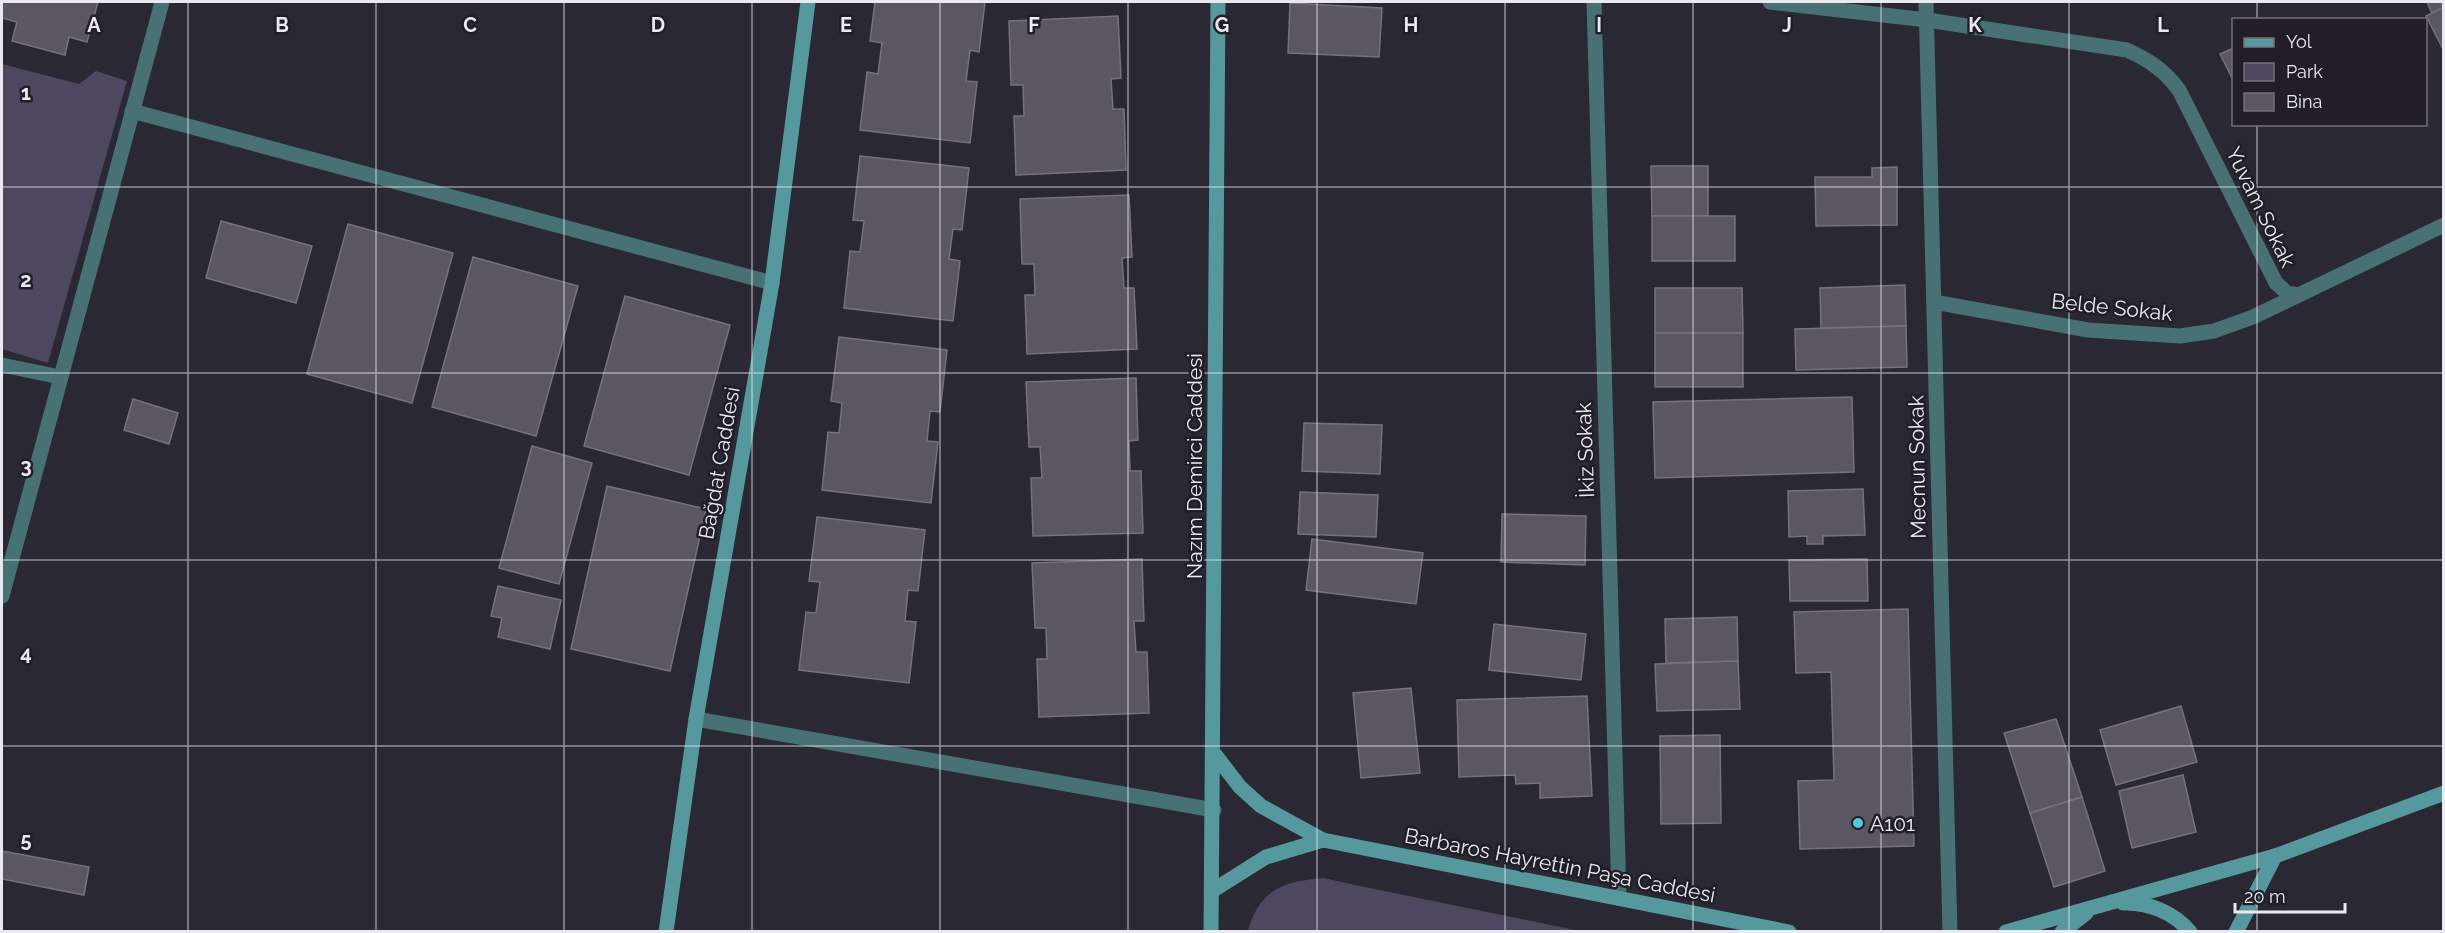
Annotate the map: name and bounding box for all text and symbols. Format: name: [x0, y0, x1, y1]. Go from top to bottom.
text: A: [87, 13, 101, 37]
text: B: [275, 13, 289, 37]
text: C: [463, 13, 477, 37]
text: D: [651, 13, 665, 37]
text: E: [840, 13, 852, 37]
text: F: [1028, 13, 1040, 37]
text: G: [1215, 13, 1229, 37]
text: H: [1404, 13, 1418, 37]
text: I: [1596, 13, 1602, 37]
text: J: [1782, 13, 1792, 37]
text: K: [1968, 13, 1982, 37]
text: L: [2157, 13, 2169, 37]
legend: [2232, 18, 2427, 126]
text: Yol: [2286, 31, 2312, 52]
text: Park: [2286, 61, 2323, 82]
text: 1: [21, 81, 31, 105]
text: Bina: [2286, 91, 2322, 112]
street label: Yuvam Sokak: [2221, 143, 2301, 271]
text: 2: [20, 268, 32, 292]
street label: Belde Sokak: [2050, 288, 2174, 326]
street label: Nazım Demirci Caddesi: [1182, 353, 1207, 579]
street label: Bağdat Caddesi: [693, 385, 745, 541]
street label: Mecnun Sokak: [1903, 395, 1931, 539]
street label: İkiz Sokak: [1571, 402, 1599, 498]
text: 3: [20, 454, 32, 478]
text: 4: [20, 641, 32, 665]
place label: A101: [1870, 811, 1915, 836]
marker: A101: [1851, 816, 1865, 830]
street label: Barbaros Hayrettin Paşa Caddesi: [1403, 823, 1717, 907]
text: 5: [20, 828, 32, 852]
scale bar: [2235, 876, 2344, 914]
text: 20 m: [2244, 886, 2286, 907]

